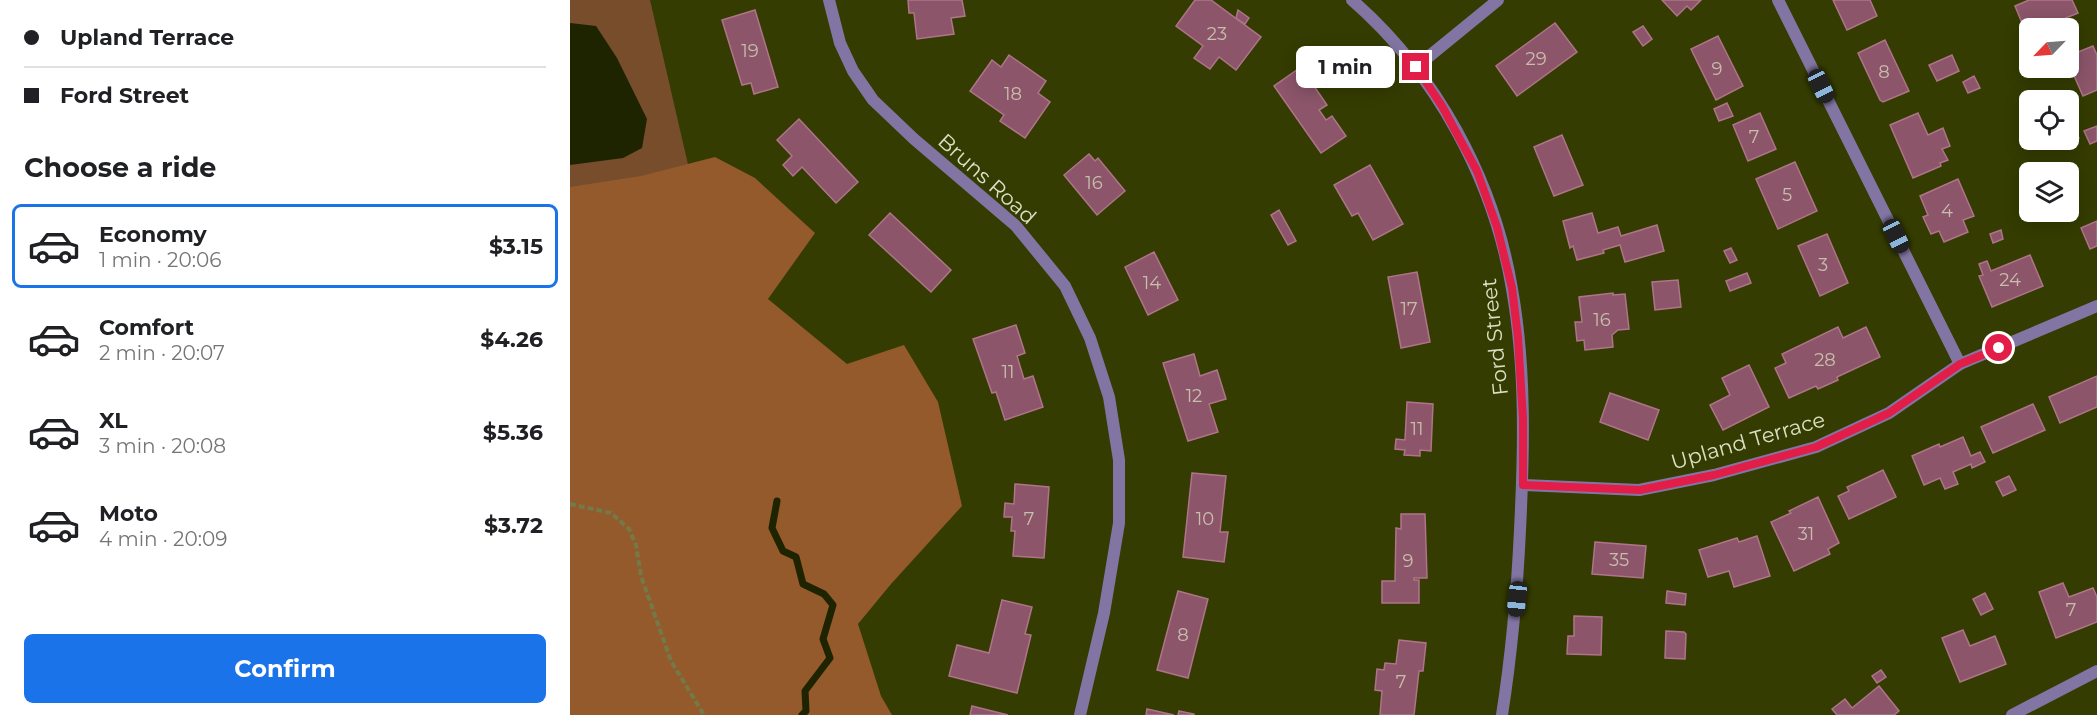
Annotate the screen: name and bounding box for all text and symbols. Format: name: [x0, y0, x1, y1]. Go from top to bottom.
north arrow: [2019, 18, 2079, 78]
map controls: [2019, 18, 2079, 222]
house number: 23: [1207, 23, 1227, 45]
text: Upland Terrace: [60, 24, 234, 51]
house number: 19: [741, 40, 759, 62]
callout: 1 min: [1296, 46, 1395, 88]
house number: 29: [1525, 48, 1547, 70]
route end: [1402, 53, 1429, 80]
text: 1 min: [1318, 55, 1373, 79]
house number: 9: [1712, 58, 1723, 80]
house number: 8: [1878, 61, 1890, 83]
car: [1805, 66, 1837, 106]
text: Ford Street: [60, 82, 189, 109]
house number: 18: [1004, 83, 1022, 105]
button: locate: [2019, 90, 2079, 150]
house number: 7: [1749, 126, 1759, 148]
street label: Bruns Road: [933, 128, 1041, 229]
text: Choose a ride: [24, 151, 216, 184]
button: layers: [2019, 162, 2079, 222]
house number: 16: [1085, 172, 1103, 194]
house number: 5: [1782, 184, 1792, 206]
house number: 4: [1941, 200, 1953, 222]
car: [1880, 216, 1912, 256]
icon: car: [27, 219, 81, 273]
text: Economy: [99, 221, 207, 248]
text: $3.15: [489, 233, 543, 260]
text: 1 min · 20:06: [99, 248, 221, 272]
house number: 3: [1818, 254, 1828, 276]
house number: 24: [1999, 269, 2021, 291]
house number: 14: [1143, 272, 1161, 294]
street label: Ford Street: [1476, 277, 1513, 397]
house number: 17: [1400, 298, 1418, 320]
house number: 16: [1593, 309, 1611, 331]
icon: car: [27, 312, 81, 366]
text: Comfort: [99, 314, 194, 341]
text: $4.26: [480, 326, 543, 353]
route start: [1985, 334, 2012, 361]
text: 2 min · 20:07: [99, 341, 225, 365]
house number: 28: [1814, 349, 1836, 371]
house number: 11: [1002, 361, 1015, 383]
house number: 12: [1186, 385, 1202, 407]
icon: car: [27, 405, 81, 459]
text: XL: [99, 407, 128, 434]
street label: Upland Terrace: [1668, 407, 1828, 474]
house number: 11: [1411, 418, 1424, 440]
text: $5.36: [483, 419, 543, 446]
text: 3 min · 20:08: [99, 434, 226, 458]
icon: car: [27, 498, 81, 552]
text: Moto: [99, 500, 158, 527]
house number: 7: [1024, 508, 1034, 530]
house number: 10: [1196, 508, 1214, 530]
text: $3.72: [484, 512, 543, 539]
house number: 31: [1798, 523, 1814, 545]
text: 4 min · 20:09: [99, 527, 227, 551]
house number: 35: [1609, 549, 1629, 571]
house number: 9: [1403, 550, 1414, 572]
car: [1506, 580, 1528, 618]
house number: 7: [2066, 599, 2076, 621]
house number: 8: [1177, 624, 1189, 646]
button: Confirm: [24, 634, 546, 703]
house number: 7: [1396, 671, 1406, 693]

